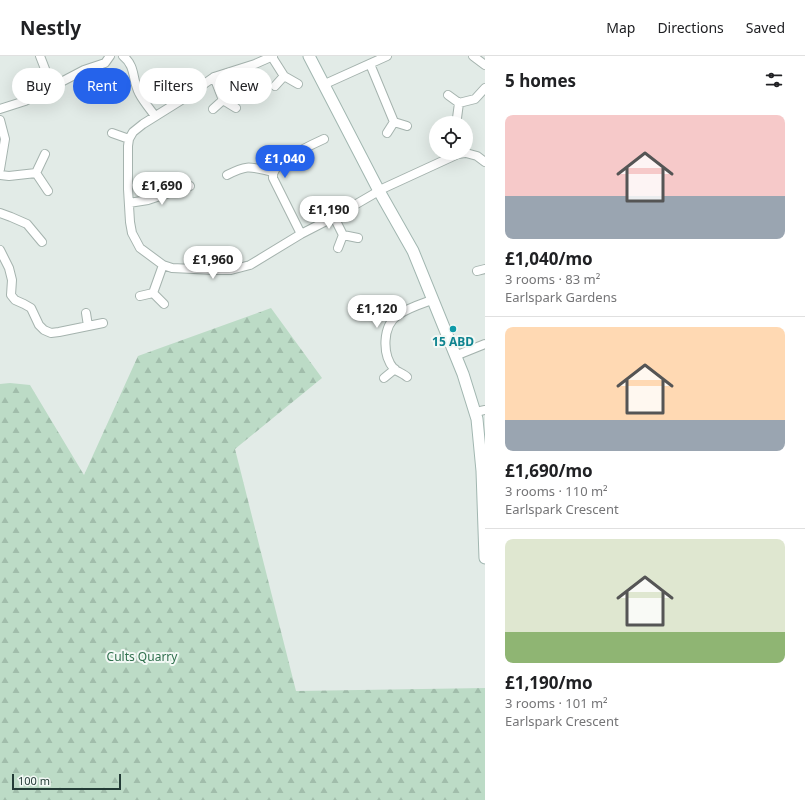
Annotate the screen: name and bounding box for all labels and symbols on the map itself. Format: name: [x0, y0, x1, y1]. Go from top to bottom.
pin: £1,040: [252, 145, 318, 179]
pin: £1,690: [129, 172, 195, 206]
pin: £1,190: [296, 196, 362, 230]
pin: £1,960: [180, 246, 246, 280]
pin: £1,120: [344, 295, 410, 329]
marker: 15 ABD: [448, 324, 458, 334]
place label: 15 ABD: [432, 333, 474, 350]
park label: Cults Quarry: [107, 648, 178, 665]
scale bar: [12, 772, 121, 791]

